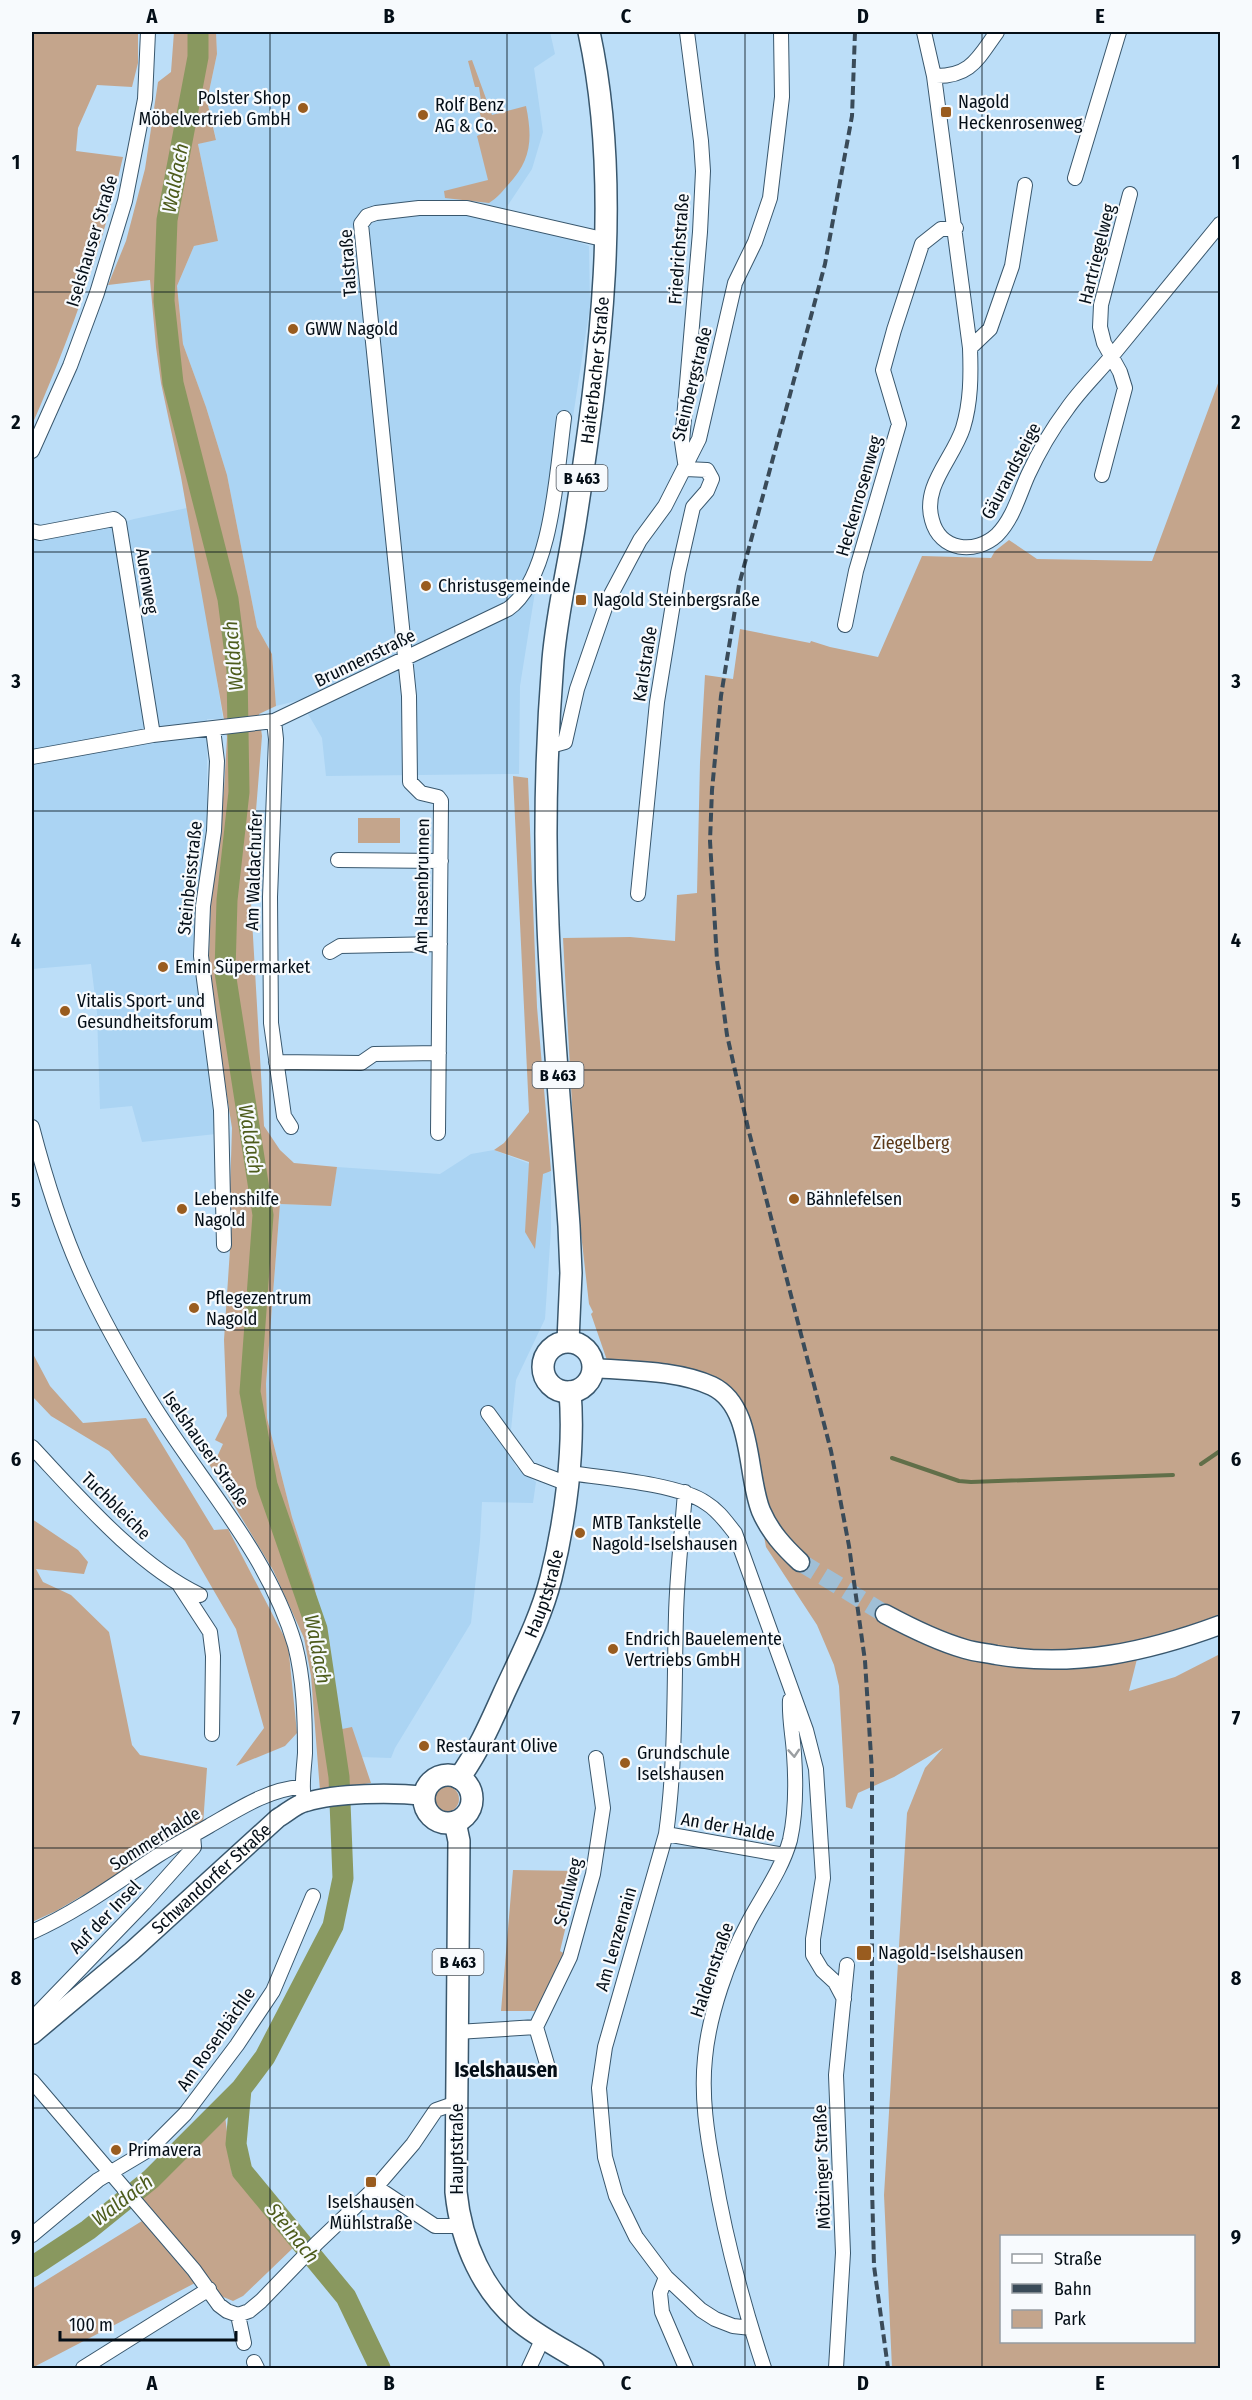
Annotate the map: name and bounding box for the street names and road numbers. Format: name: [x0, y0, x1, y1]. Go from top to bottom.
street label: Iselshauser Straße: [62, 172, 122, 309]
street label: Friedrichstraße: [664, 193, 694, 305]
street label: Hartriegelweg: [1074, 201, 1120, 306]
street label: Talstraße: [335, 228, 361, 297]
street label: Haiterbacher Straße: [576, 296, 614, 445]
street label: Steinbergstraße: [667, 325, 717, 443]
street label: Gäurandsteige: [976, 419, 1046, 523]
street label: Heckenrosenweg: [831, 433, 887, 559]
road number: B 463: [556, 465, 608, 491]
street label: Auenweg: [131, 546, 163, 616]
street label: Brunnenstraße: [311, 624, 419, 692]
street label: Karlstraße: [628, 625, 662, 703]
street label: Am Waldachufer: [241, 810, 267, 931]
street label: Am Hasenbrunnen: [410, 818, 434, 954]
street label: Steinbeisstraße: [173, 820, 207, 936]
road number: B 463: [532, 1062, 584, 1088]
street label: Iselshauser Straße: [158, 1387, 254, 1511]
street label: Tuchbleiche: [77, 1468, 155, 1545]
street label: Hauptstraße: [520, 1547, 568, 1641]
street label: Sommerhalde: [106, 1802, 204, 1876]
street label: An der Halde: [679, 1808, 777, 1846]
street label: Schwandorfer Straße: [147, 1819, 276, 1939]
street label: Schulweg: [549, 1855, 587, 1928]
street label: Auf der Insel: [65, 1876, 145, 1958]
street label: Am Lenzenrain: [591, 1884, 641, 1994]
street label: Haldenstraße: [686, 1920, 739, 2020]
road number: B 463: [432, 1949, 484, 1975]
street label: Am Rosenbächle: [172, 1983, 260, 2095]
street label: Hauptstraße: [446, 2103, 468, 2195]
street label: Mötzinger Straße: [809, 2104, 835, 2230]

